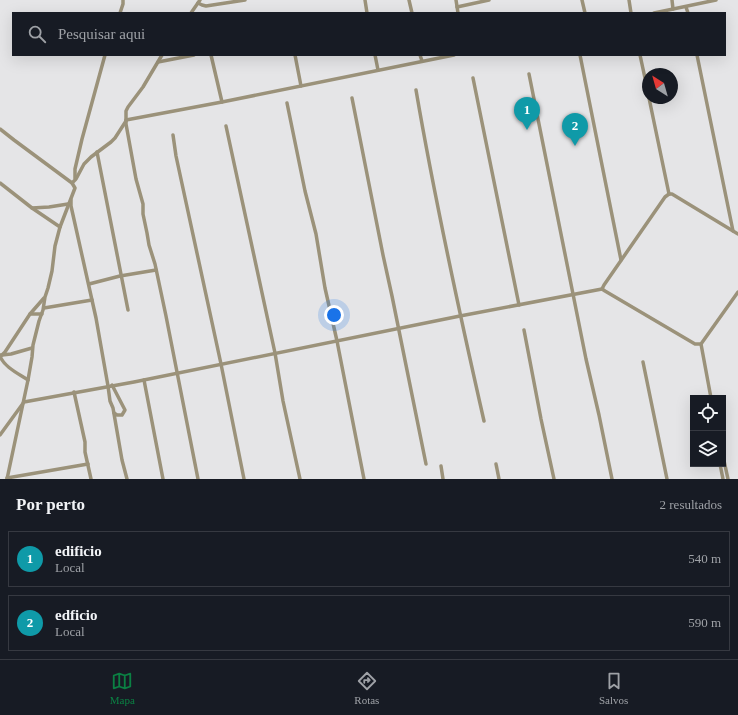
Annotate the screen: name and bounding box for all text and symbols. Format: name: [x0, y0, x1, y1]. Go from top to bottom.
search box: [12, 12, 726, 56]
icon: search: [26, 23, 48, 45]
text: Pesquisar aqui: [58, 26, 145, 42]
north arrow: [642, 68, 678, 104]
pin: 1: [514, 97, 540, 130]
pin: 2: [562, 113, 588, 146]
your location: [324, 305, 344, 325]
map controls: [690, 395, 726, 467]
button: locate: [690, 395, 726, 431]
button: layers: [690, 431, 726, 467]
text: Por perto: [16, 495, 85, 514]
text: 2 resultados: [660, 497, 722, 512]
text: edificio: [55, 543, 102, 559]
text: 1: [27, 551, 33, 566]
text: 540 m: [688, 551, 721, 566]
text: Local: [55, 560, 85, 575]
text: edficio: [55, 607, 98, 623]
text: 2: [27, 615, 33, 630]
text: 590 m: [688, 615, 721, 630]
text: Local: [55, 624, 85, 639]
tab: Mapa: [110, 670, 135, 706]
tab: Rotas: [354, 670, 379, 706]
tab: Salvos: [599, 670, 628, 706]

